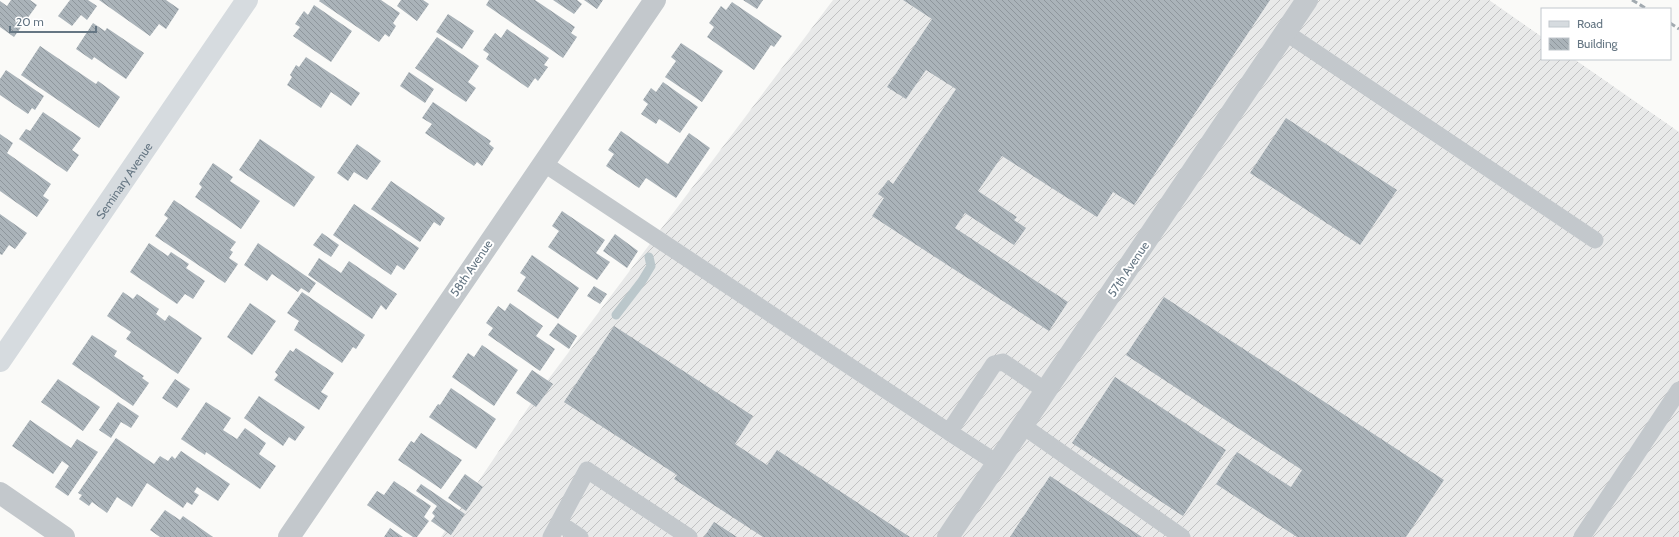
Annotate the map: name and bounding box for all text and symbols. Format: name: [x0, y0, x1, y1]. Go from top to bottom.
scale bar: [10, 8, 96, 34]
legend: [1541, 8, 1671, 60]
text: 20 m: [16, 14, 44, 29]
text: Road: [1577, 16, 1603, 31]
text: Building: [1577, 36, 1619, 51]
street label: Seminary Avenue: [92, 139, 155, 221]
street label: 58th Avenue: [447, 237, 495, 299]
street label: 57th Avenue: [1104, 238, 1152, 300]

